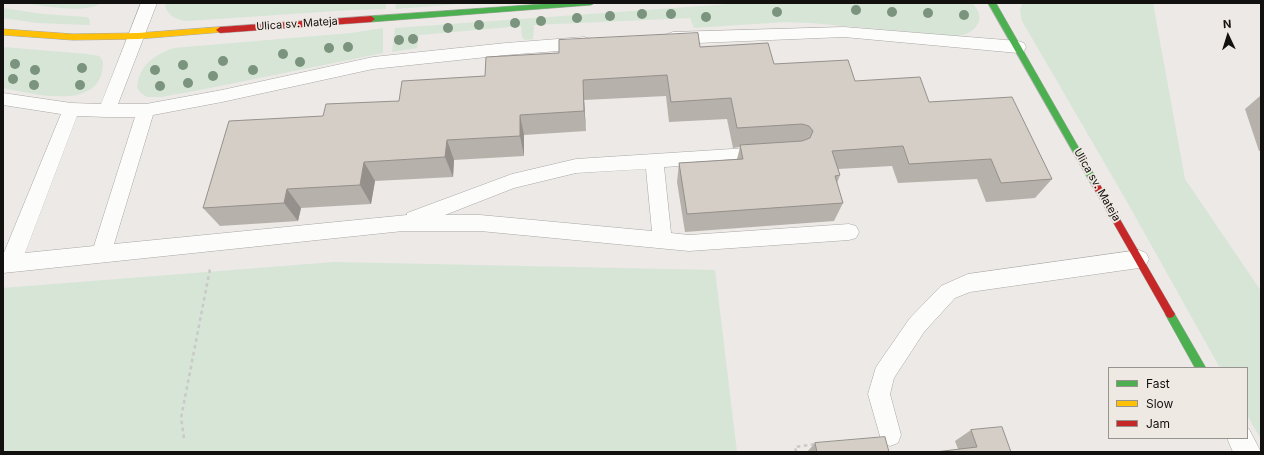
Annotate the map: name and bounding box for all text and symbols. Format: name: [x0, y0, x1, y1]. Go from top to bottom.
street label: Ulica sv. Mateja: [256, 15, 338, 33]
north arrow: [1208, 16, 1248, 56]
text: N: [1222, 17, 1232, 31]
street label: Ulica sv. Mateja: [1071, 146, 1123, 224]
legend: [1108, 367, 1248, 439]
text: Fast: [1146, 376, 1170, 391]
text: Slow: [1146, 396, 1173, 411]
text: Jam: [1146, 416, 1170, 431]

